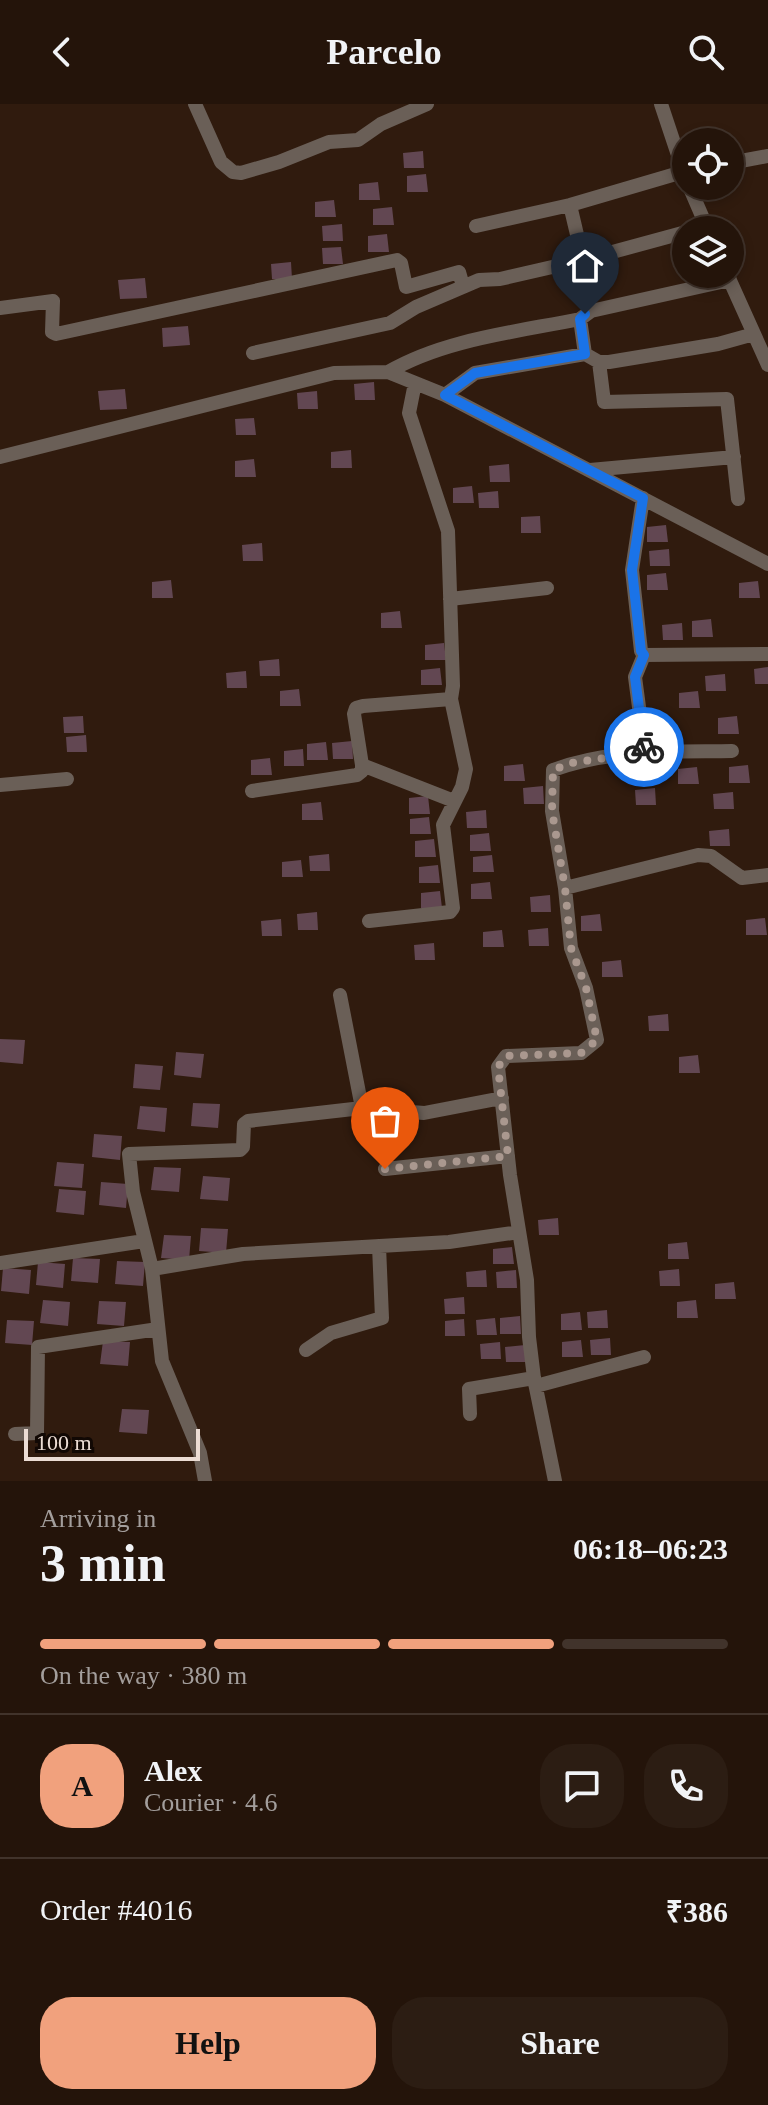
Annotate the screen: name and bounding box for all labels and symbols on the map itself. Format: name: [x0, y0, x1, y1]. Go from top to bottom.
pin: [551, 232, 619, 314]
courier: [604, 707, 684, 787]
pin: [351, 1087, 419, 1169]
scale bar: [24, 1425, 200, 1461]

